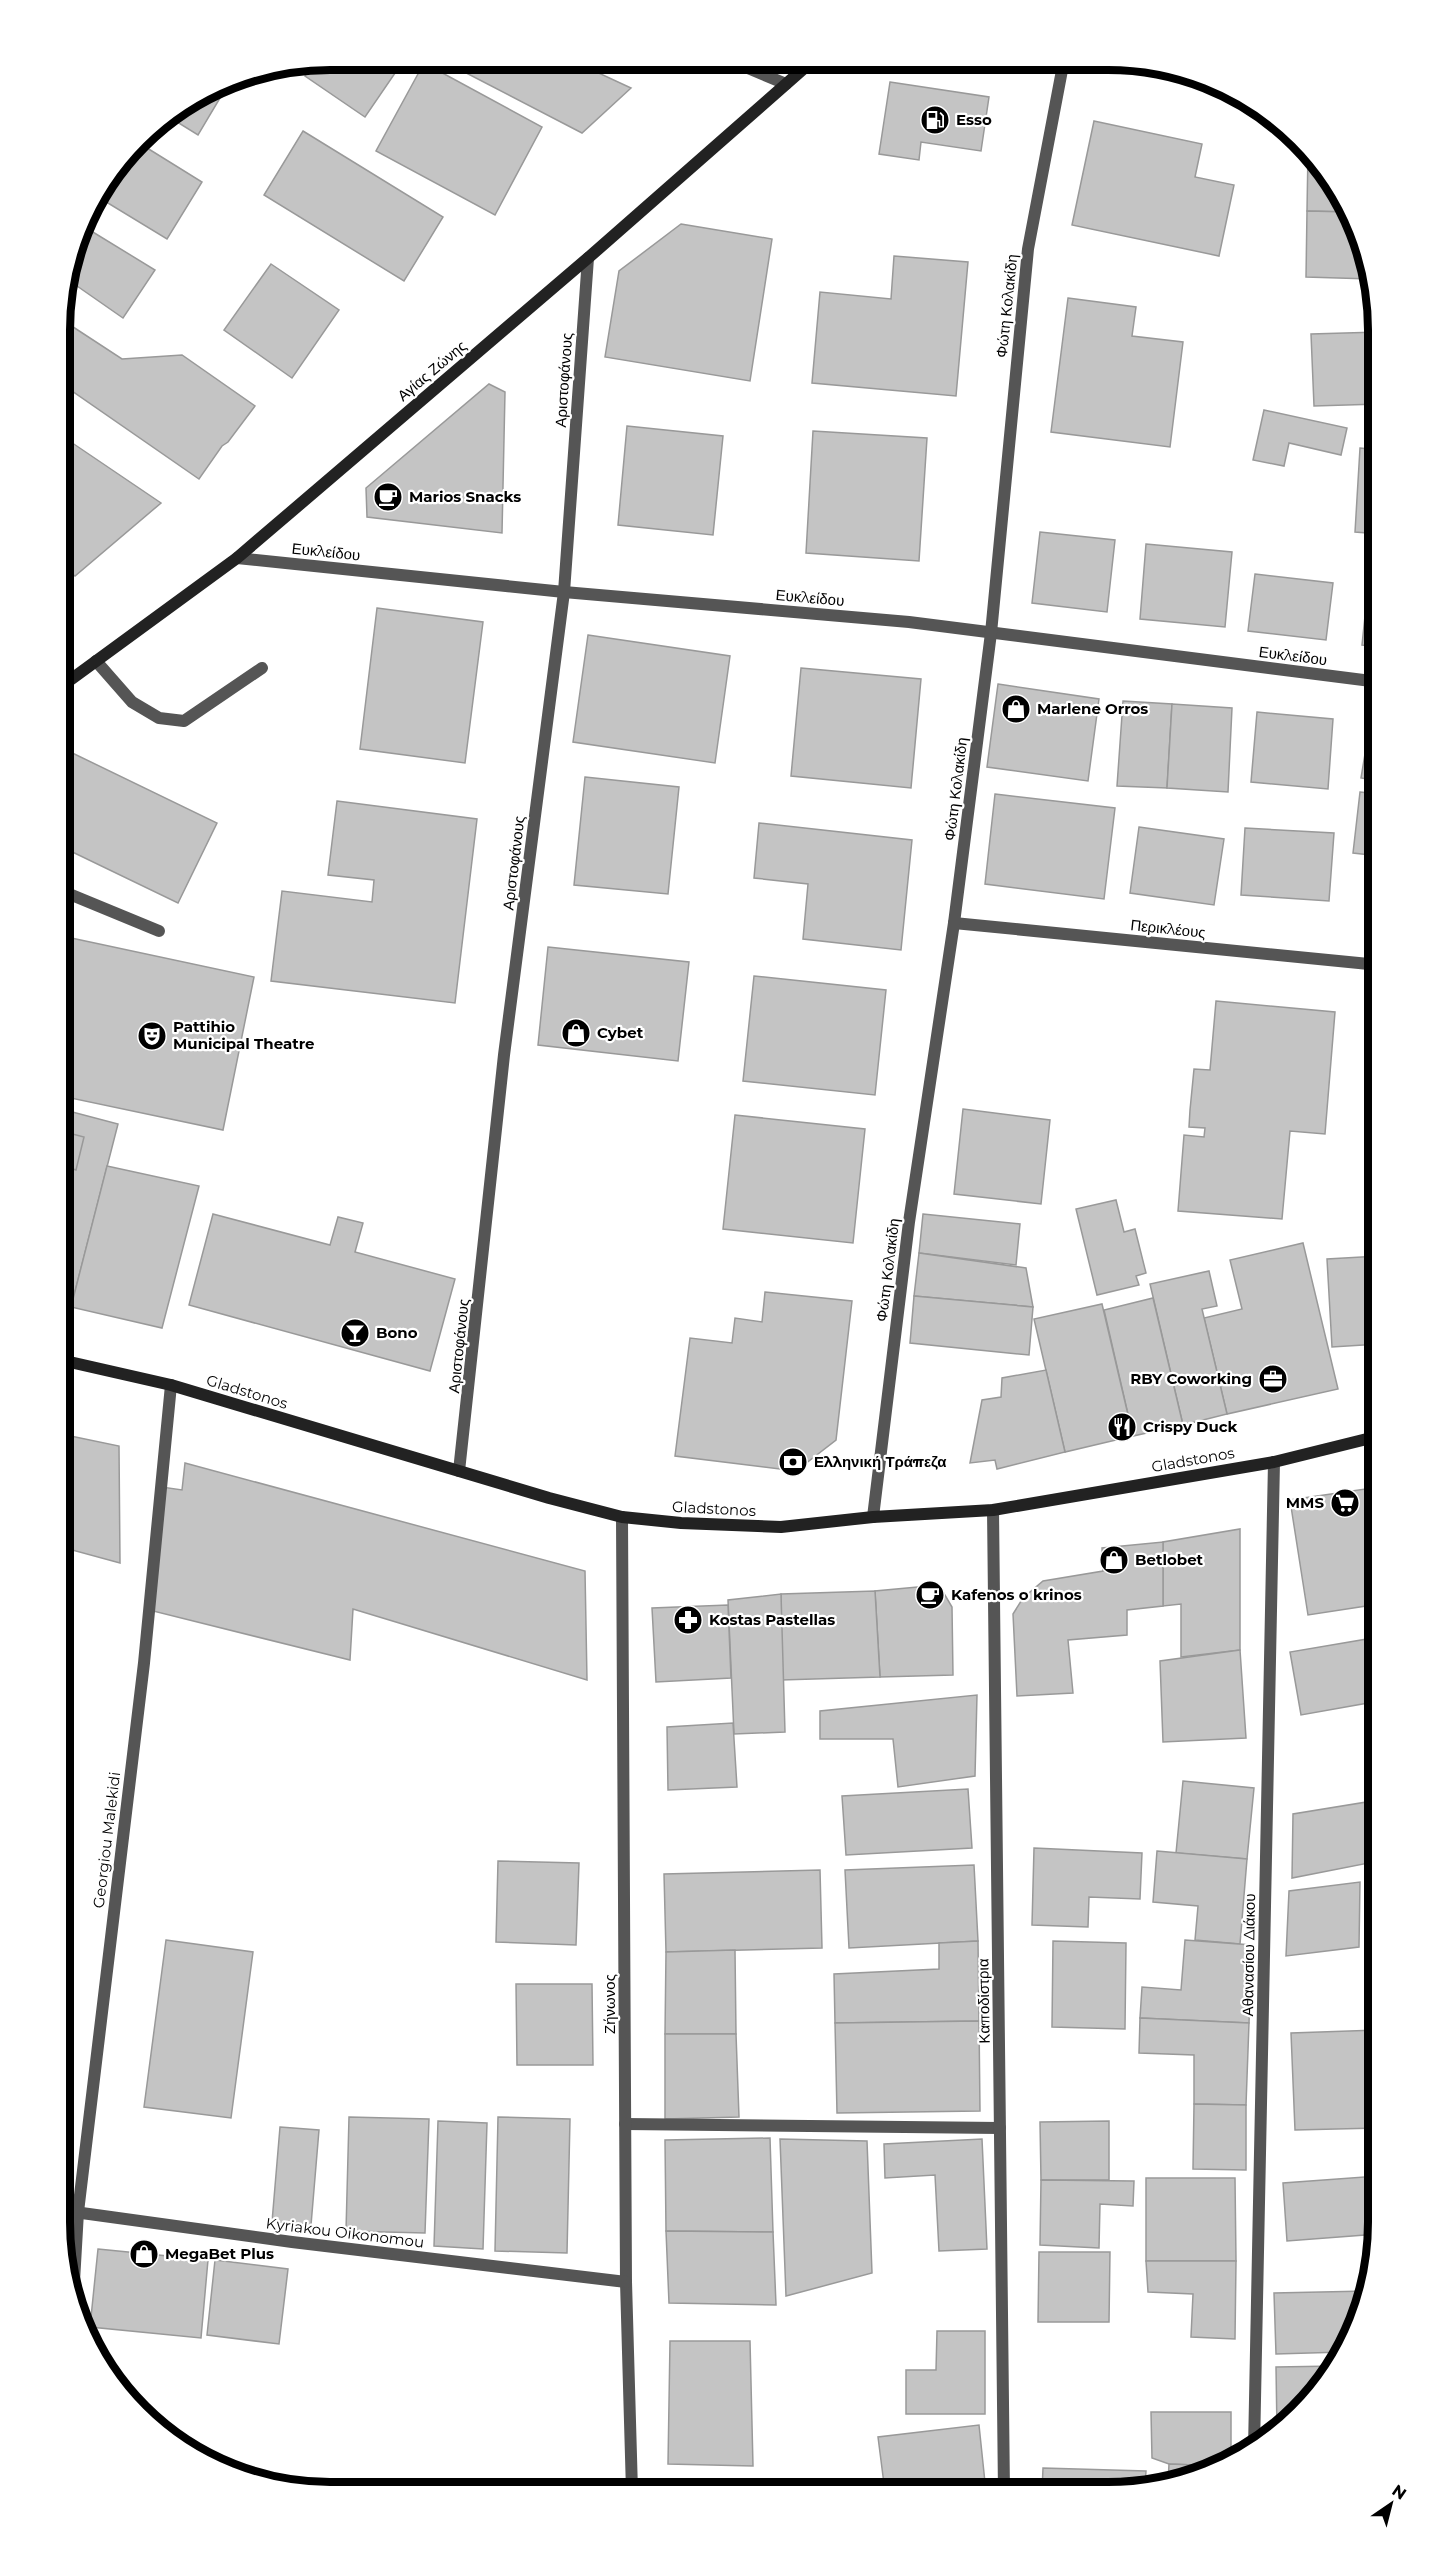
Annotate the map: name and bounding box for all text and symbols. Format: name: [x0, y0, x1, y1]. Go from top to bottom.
fuel station icon: Esso: [919, 104, 951, 136]
place label: Esso: [956, 110, 992, 129]
street label: Φώτη Κολακίδη: [992, 253, 1021, 359]
street label: Αριστοφάνους: [551, 332, 576, 428]
street label: Αγίας Ζώνης: [393, 336, 470, 405]
cafe icon: Marios Snacks: [372, 481, 404, 513]
place label: Marios Snacks: [409, 487, 521, 506]
street label: Ευκλείδου: [291, 538, 361, 565]
street label: Ευκλείδου: [775, 585, 845, 610]
street label: Ευκλείδου: [1258, 642, 1328, 669]
shop icon: Marlene Orros: [1000, 693, 1032, 725]
place label: Marlene Orros: [1037, 699, 1148, 718]
street label: Φώτη Κολακίδη: [940, 736, 971, 842]
street label: Αριστοφάνους: [498, 815, 529, 911]
street label: Περικλέους: [1130, 915, 1207, 942]
place label: Pattihio Municipal Theatre: [173, 1017, 315, 1053]
shop icon: Cybet: [560, 1017, 592, 1049]
theatre icon: Pattihio Municipal Theatre: [136, 1020, 168, 1052]
place label: Cybet: [597, 1023, 644, 1042]
street label: Φώτη Κολακίδη: [872, 1217, 903, 1323]
street label: Αριστοφάνους: [444, 1298, 473, 1394]
bar icon: Bono: [339, 1317, 371, 1349]
place label: Bono: [376, 1323, 418, 1342]
office icon: RBY Coworking: [1257, 1363, 1289, 1395]
place label: RBY Coworking: [1130, 1369, 1252, 1388]
street label: Gladstonos: [204, 1370, 290, 1413]
restaurant icon: Crispy Duck: [1106, 1411, 1138, 1443]
place label: Crispy Duck: [1143, 1417, 1238, 1436]
street label: Gladstonos: [1150, 1443, 1236, 1476]
bank icon: Ελληνική Τράπεζα: [777, 1446, 809, 1478]
place label: Ελληνική Τράπεζα: [814, 1452, 947, 1471]
supermarket icon: MMS: [1329, 1487, 1361, 1519]
place label: MMS: [1286, 1493, 1324, 1512]
street label: Gladstonos: [672, 1497, 756, 1520]
shop icon: Betlobet: [1098, 1544, 1130, 1576]
place label: Betlobet: [1135, 1550, 1204, 1569]
cafe icon: Kafenos o krinos: [914, 1579, 946, 1611]
place label: Kafenos o krinos: [951, 1585, 1082, 1604]
pharmacy icon: Kostas Pastellas: [672, 1604, 704, 1636]
place label: Kostas Pastellas: [709, 1610, 835, 1629]
street label: Georgiou Malekidi: [89, 1771, 124, 1909]
street label: Αθανασίου Διάκου: [1238, 1893, 1259, 2017]
street label: Καποδίστρια: [973, 1958, 994, 2044]
street label: Ζήνωνος: [600, 1974, 619, 2034]
street label: Kyriakou Oikonomou: [265, 2213, 425, 2252]
shop icon: MegaBet Plus: [128, 2238, 160, 2270]
place label: MegaBet Plus: [165, 2244, 274, 2263]
north arrow: [1361, 2474, 1421, 2534]
text: N: [1389, 2481, 1410, 2504]

